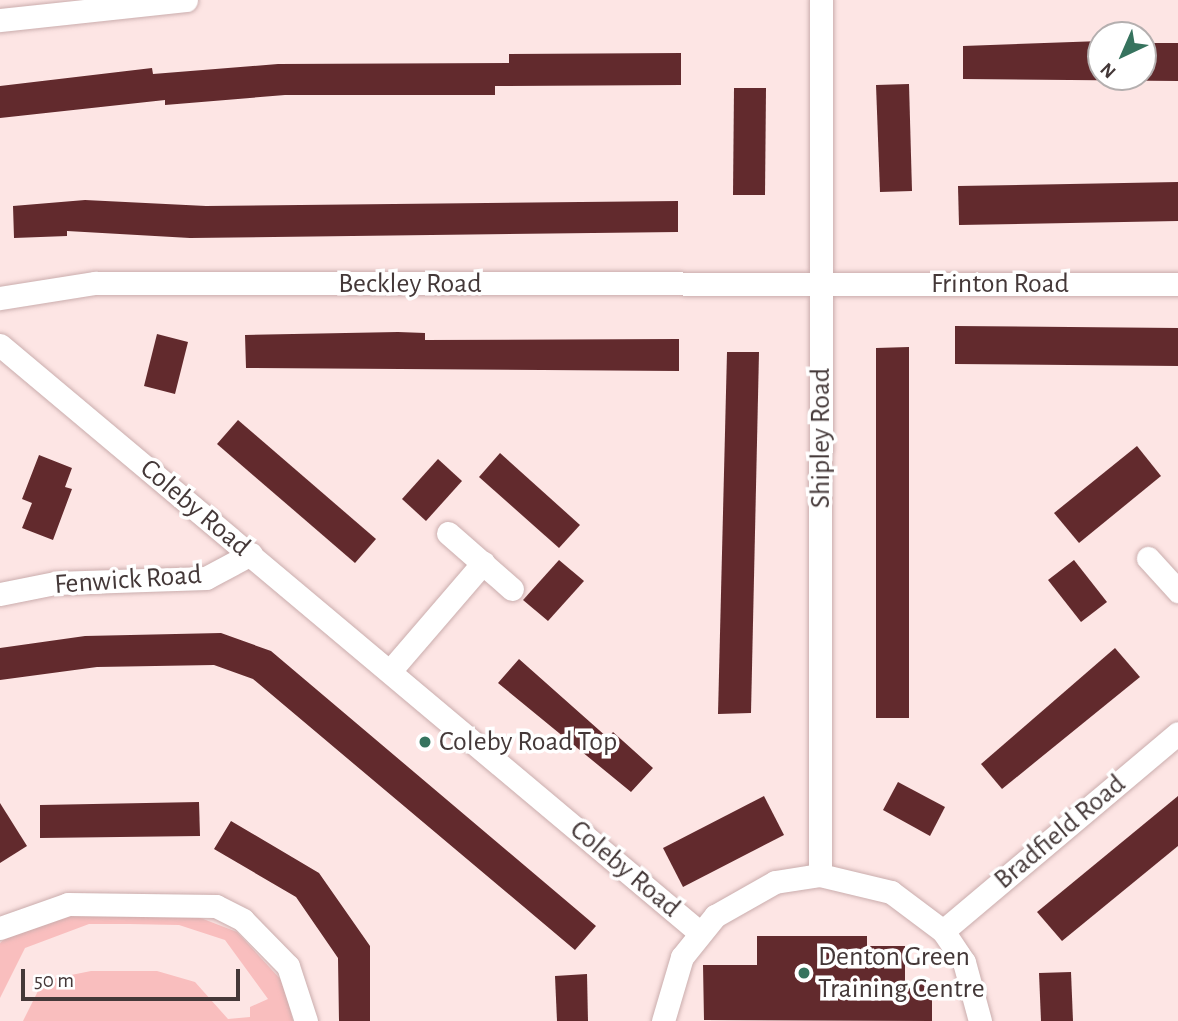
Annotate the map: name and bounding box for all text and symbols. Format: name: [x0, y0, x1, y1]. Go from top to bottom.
north arrow: [1087, 21, 1157, 91]
text: N: [1097, 59, 1120, 81]
street label: Beckley Road: [338, 267, 482, 301]
street label: Frinton Road: [931, 267, 1069, 301]
street label: Shipley Road: [804, 368, 838, 508]
street label: Coleby Road: [133, 452, 257, 564]
street label: Fenwick Road: [53, 558, 203, 602]
place label: Coleby Road Top: [439, 725, 617, 759]
marker: Coleby Road Top: [417, 734, 433, 750]
street label: Bradfield Road: [987, 767, 1133, 897]
street label: Coleby Road: [563, 813, 687, 925]
place label: Denton Green Training Centre: [818, 940, 985, 1006]
scale bar: [24, 954, 243, 998]
marker: Denton Green Training Centre: [796, 965, 812, 981]
text: 50 m: [34, 970, 74, 991]

